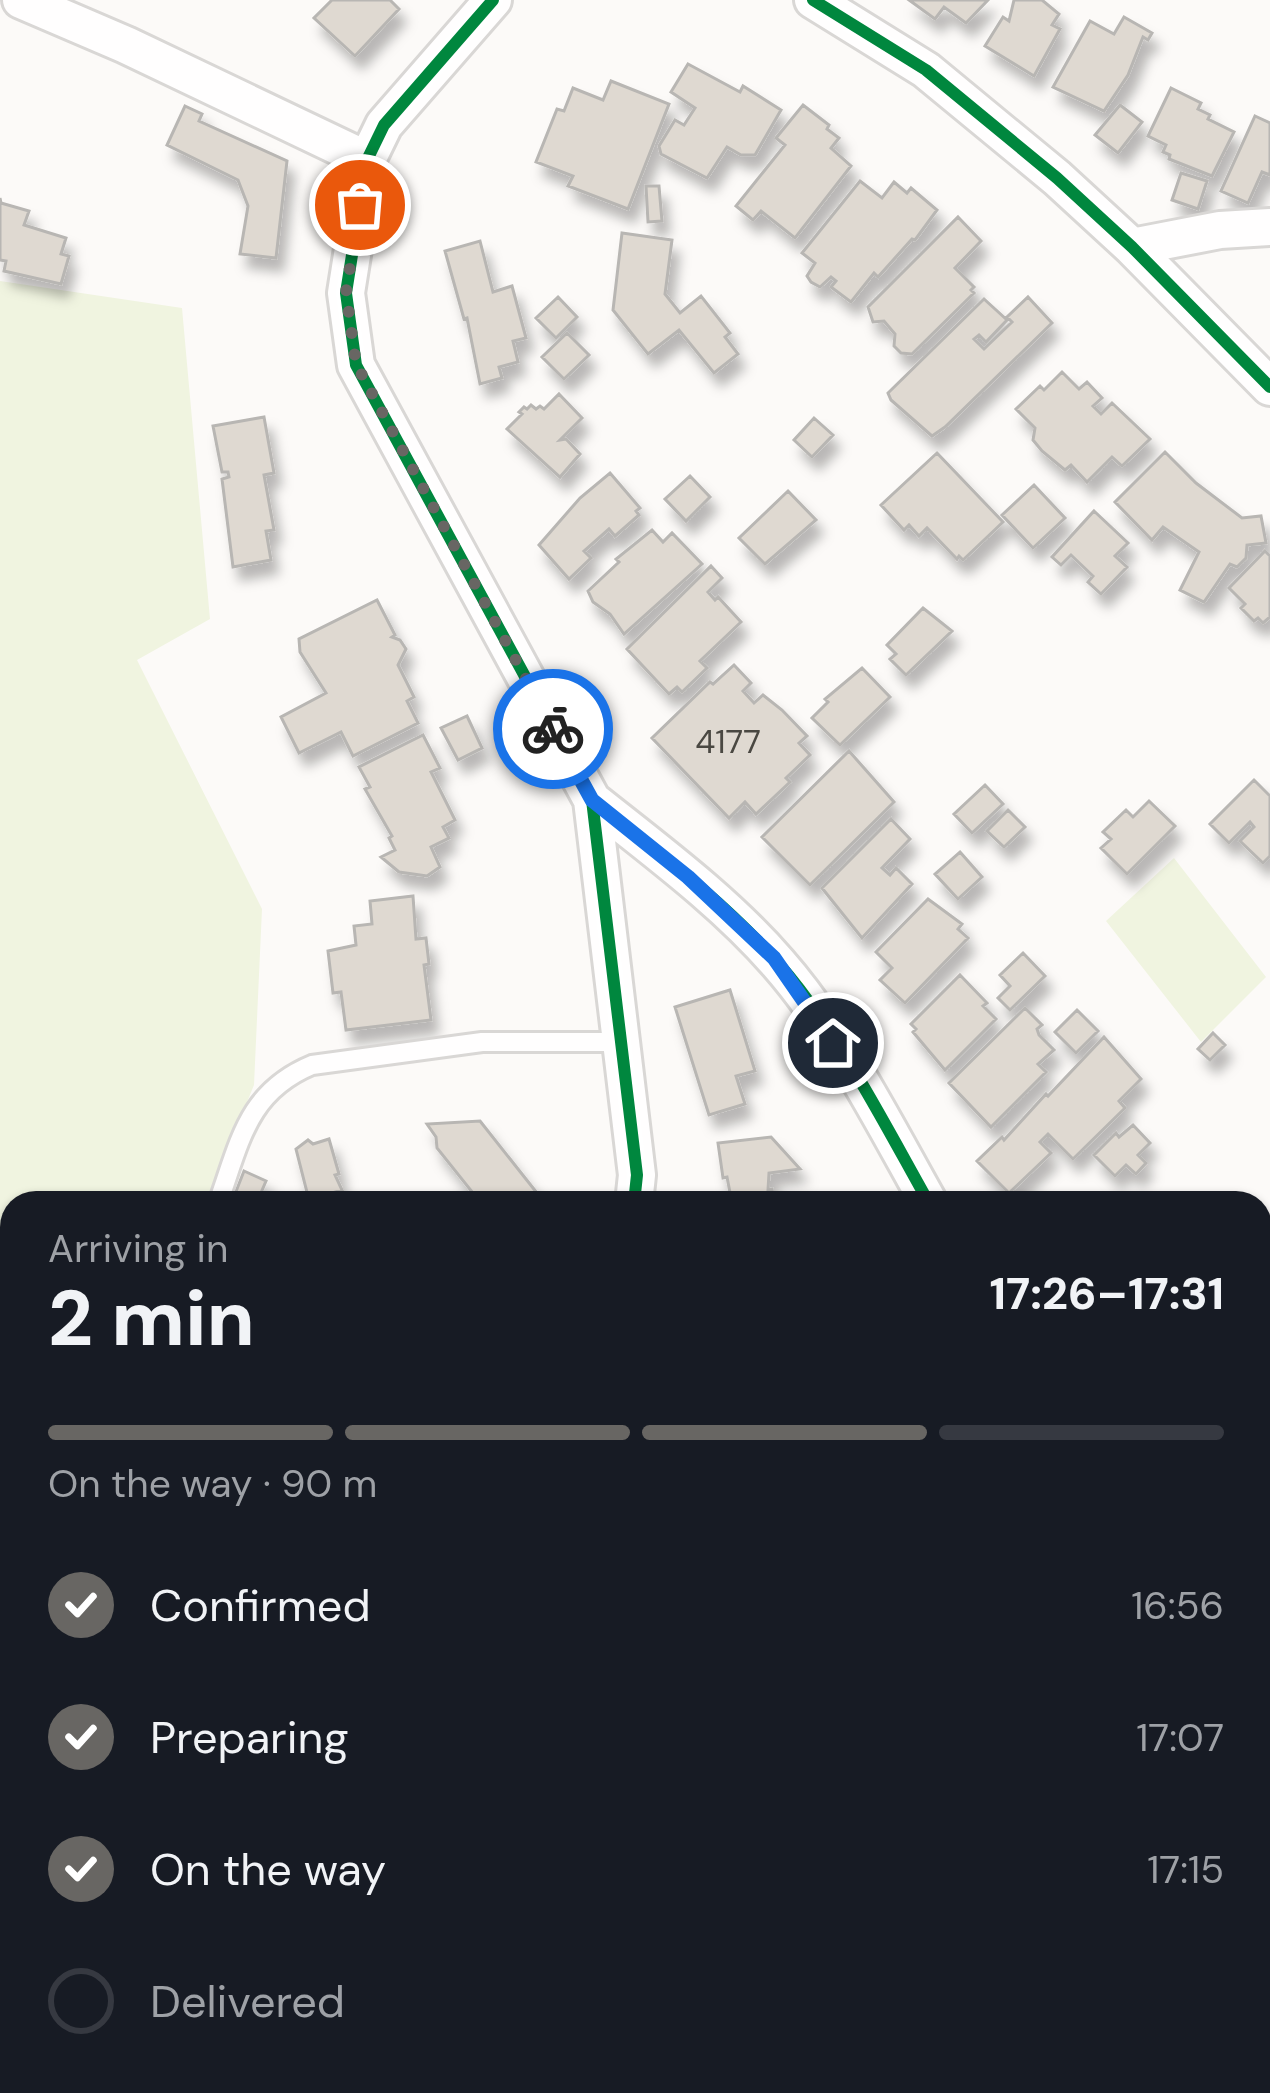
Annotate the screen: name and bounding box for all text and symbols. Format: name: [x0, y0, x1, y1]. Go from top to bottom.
pin: [309, 154, 411, 256]
icon: bag: [327, 172, 393, 238]
courier: [493, 669, 613, 789]
icon: bike: [520, 696, 586, 762]
house number: 4177: [695, 720, 761, 763]
pin: [782, 992, 884, 1094]
icon: home: [800, 1010, 866, 1076]
text: Arriving in: [48, 1223, 228, 1274]
text: 17:26–17:31: [990, 1264, 1224, 1323]
text: 2 min: [48, 1268, 255, 1369]
text: On the way · 90 m: [48, 1458, 377, 1509]
icon: check: [48, 1572, 114, 1638]
text: Confirmed: [150, 1576, 371, 1635]
text: 16:56: [1131, 1580, 1224, 1631]
icon: check: [48, 1704, 114, 1770]
text: Preparing: [150, 1708, 349, 1767]
text: 17:07: [1136, 1712, 1224, 1763]
icon: check: [48, 1836, 114, 1902]
text: On the way: [150, 1840, 386, 1899]
text: 17:15: [1147, 1844, 1224, 1895]
text: Delivered: [150, 1972, 345, 2031]

